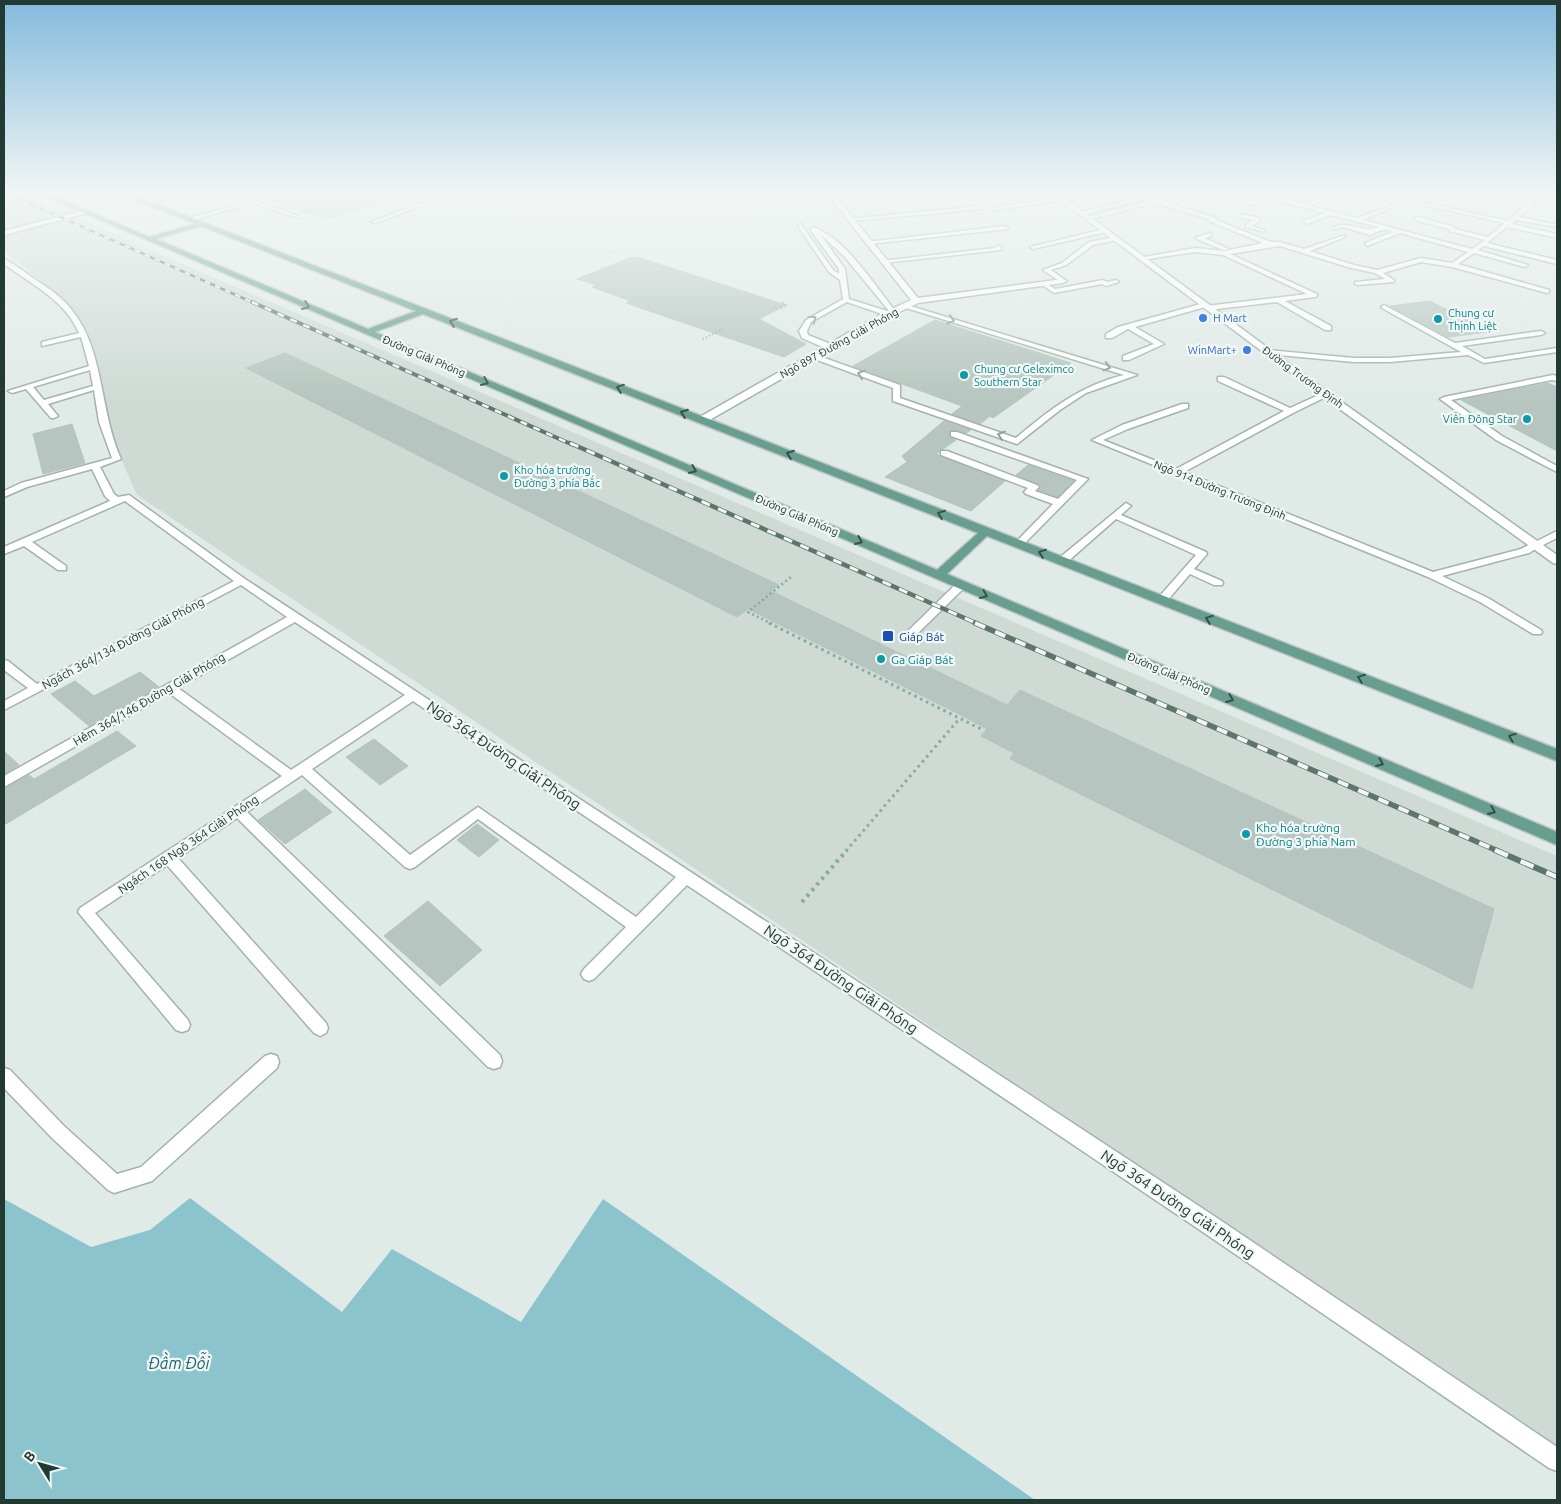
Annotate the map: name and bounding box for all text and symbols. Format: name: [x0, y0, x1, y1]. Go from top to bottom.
one-way arrow: [301, 299, 310, 310]
street label: Ngõ 897 Đường Giải Phóng: [778, 305, 900, 381]
place label: Chung cư Thịnh Liệt: [1448, 307, 1497, 333]
marker: H Mart: [1197, 312, 1209, 324]
place label: H Mart: [1213, 312, 1248, 324]
marker: Chung cư Thịnh Liệt: [1432, 313, 1444, 325]
one-way arrow: [947, 315, 955, 325]
one-way arrow: [808, 316, 817, 325]
one-way arrow: [449, 318, 458, 328]
street label: Đường Giải Phóng: [381, 333, 467, 379]
place label: WinMart+: [1188, 344, 1237, 356]
marker: WinMart+: [1241, 344, 1253, 356]
street label: Đường Trương Định: [1260, 344, 1346, 411]
one-way arrow: [1103, 362, 1111, 372]
place label: Chung cư Geleximco Southern Star: [974, 363, 1074, 388]
marker: Chung cư Geleximco Southern Star: [958, 369, 970, 381]
one-way arrow: [857, 370, 865, 380]
one-way arrow: [480, 375, 489, 386]
one-way arrow: [616, 384, 625, 394]
one-way arrow: [680, 408, 689, 419]
place label: Viễn Đông Star: [1443, 412, 1518, 425]
marker: Viễn Đông Star: [1521, 413, 1533, 425]
one-way arrow: [998, 431, 1006, 441]
one-way arrow: [786, 450, 794, 460]
street label: Ngõ 914 Đường Trương Định: [1152, 458, 1288, 523]
place label: Kho hóa trường Đường 3 phía Bắc: [514, 464, 600, 489]
one-way arrow: [689, 465, 697, 475]
marker: Kho hóa trường Đường 3 phía Bắc: [498, 470, 510, 482]
street label: Đường Giải Phóng: [754, 492, 840, 538]
one-way arrow: [937, 509, 946, 520]
one-way arrow: [854, 535, 863, 546]
one-way arrow: [1038, 549, 1047, 559]
one-way arrow: [979, 588, 988, 599]
street label: Ngách 364/134 Đường Giải Phóng: [40, 595, 206, 691]
one-way arrow: [1205, 615, 1214, 625]
marker: Giáp Bát: [881, 629, 895, 643]
place label: Giáp Bát: [899, 630, 945, 643]
street label: Hẻm 364/146 Đường Giải Phóng: [71, 650, 227, 748]
street label: Đường Giải Phóng: [1126, 650, 1212, 696]
marker: Ga Giáp Bát: [875, 653, 887, 665]
place label: Ga Giáp Bát: [891, 653, 953, 666]
one-way arrow: [1357, 674, 1365, 684]
one-way arrow: [1225, 693, 1234, 704]
street label: Ngõ 364 Đường Giải Phóng: [424, 697, 584, 813]
one-way arrow: [1508, 733, 1517, 743]
one-way arrow: [1375, 757, 1384, 768]
street label: Ngách 168 Ngõ 364 Giải Phóng: [115, 792, 261, 896]
one-way arrow: [1487, 805, 1496, 816]
place label: Kho hóa trường Đường 3 phía Nam: [1256, 821, 1356, 848]
marker: Kho hóa trường Đường 3 phía Nam: [1240, 828, 1252, 840]
street label: Ngõ 364 Đường Giải Phóng: [761, 921, 921, 1037]
street label: Ngõ 364 Đường Giải Phóng: [1098, 1146, 1258, 1262]
water label: Đầm Đỗi: [149, 1351, 210, 1372]
north arrow: [15, 1439, 65, 1489]
text: B: [20, 1448, 39, 1465]

